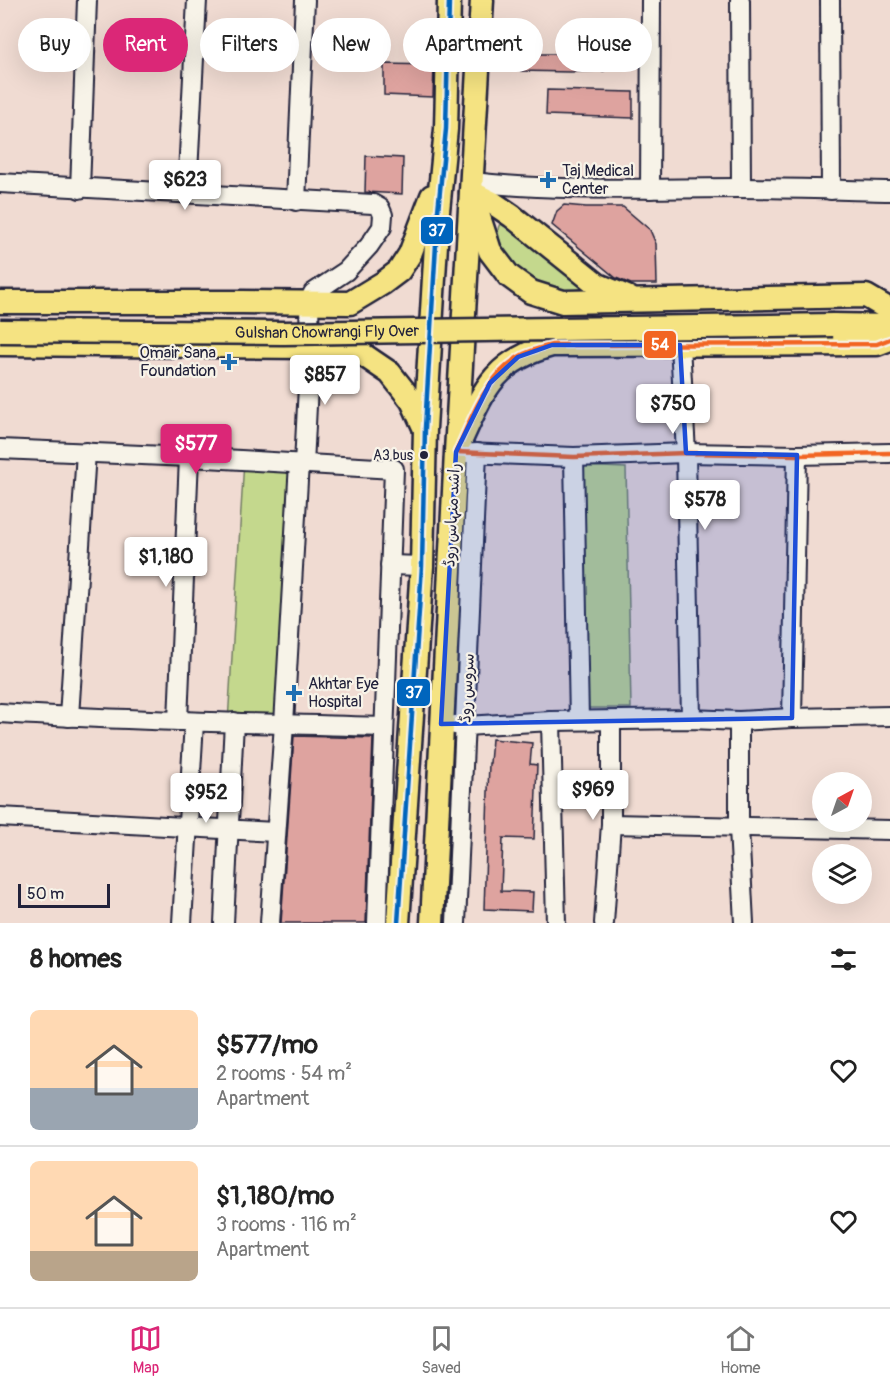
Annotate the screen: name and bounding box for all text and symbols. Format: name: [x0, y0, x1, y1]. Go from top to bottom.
chip: Buy: [18, 18, 91, 72]
chip: Rent: [103, 18, 188, 72]
chip: Filters: [200, 18, 299, 72]
chip: New: [311, 18, 391, 72]
chip: Apartment: [403, 18, 543, 72]
chip: House: [555, 18, 652, 72]
pin: $623: [149, 160, 221, 211]
place label: Taj Medical Center: [562, 161, 634, 199]
text: $623: [163, 167, 207, 192]
marker: Taj Medical Center: [539, 171, 557, 189]
line badge: 37: [420, 216, 454, 245]
text: 37: [428, 221, 446, 241]
street label: Gulshan Chowrangi Fly Over: [235, 321, 420, 343]
line badge: 54: [643, 330, 677, 359]
text: 54: [651, 335, 670, 355]
place label: Omair Sana Foundation: [139, 343, 216, 381]
marker: Omair Sana Foundation: [220, 353, 238, 371]
pin: $857: [289, 355, 361, 406]
text: $857: [304, 362, 346, 387]
pin: $750: [637, 384, 709, 435]
text: $750: [650, 391, 696, 416]
pin: $577: [160, 424, 232, 475]
text: $577: [175, 431, 217, 456]
place label: A3 bus: [373, 447, 414, 464]
marker: A3 bus: [418, 449, 430, 461]
street label: راشد منہاس روڈ: [439, 463, 465, 567]
pin: $578: [669, 480, 741, 531]
text: $578: [684, 487, 726, 512]
pin: $1,180: [117, 537, 215, 588]
text: $1,180: [138, 544, 194, 569]
street label: سروس روڈ: [455, 653, 479, 723]
place label: Akhtar Eye Hospital: [308, 674, 379, 712]
line badge: 37: [396, 678, 431, 707]
text: 37: [405, 683, 423, 703]
marker: Akhtar Eye Hospital: [285, 684, 303, 702]
pin: $969: [557, 770, 629, 821]
north arrow: [812, 772, 872, 832]
map controls: [812, 772, 872, 904]
pin: $952: [170, 773, 242, 824]
text: $969: [571, 777, 615, 802]
text: $952: [184, 780, 228, 805]
button: layers: [812, 844, 872, 904]
scale bar: [18, 881, 110, 908]
text: 50 m: [27, 884, 64, 904]
text: 8 homes: [30, 943, 122, 975]
icon: filters: [827, 943, 860, 976]
text: $577/mo: [216, 1029, 318, 1061]
icon: home: [78, 1034, 150, 1106]
icon: heart: [827, 1054, 860, 1087]
text: 2 rooms · 54 m²: [216, 1061, 352, 1086]
text: Apartment: [216, 1086, 309, 1111]
text: $1,180/mo: [216, 1180, 334, 1212]
icon: home: [78, 1185, 150, 1257]
icon: heart: [827, 1205, 860, 1238]
text: 3 rooms · 116 m²: [216, 1212, 357, 1237]
text: Apartment: [216, 1237, 309, 1262]
tab: Map: [129, 1322, 162, 1378]
tab: Saved: [421, 1322, 461, 1378]
tab: Home: [720, 1322, 761, 1378]

